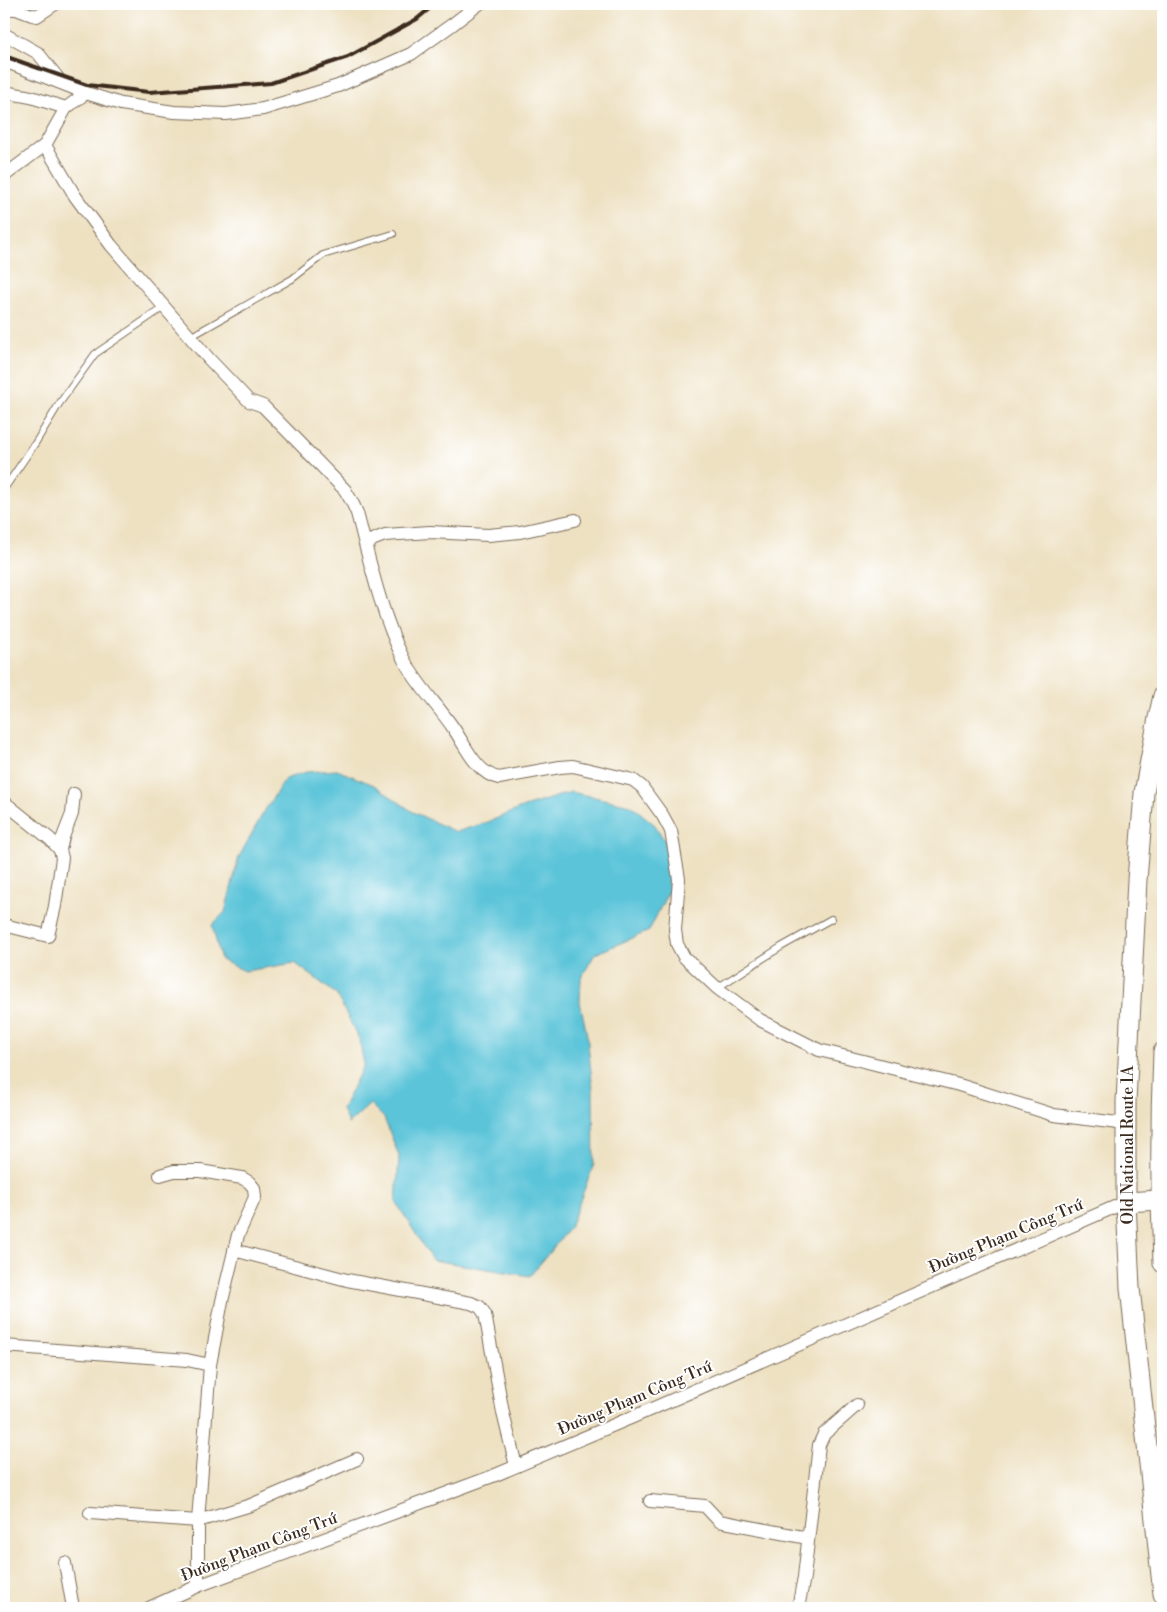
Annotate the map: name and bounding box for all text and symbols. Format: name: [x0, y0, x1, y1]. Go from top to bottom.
street label: Old National Route 1A: [1118, 1065, 1138, 1224]
street label: Đường Phạm Công Trứ: [926, 1194, 1087, 1278]
street label: Đường Phạm Công Trứ: [555, 1356, 716, 1440]
street label: Đường Phạm Công Trứ: [178, 1508, 341, 1586]

